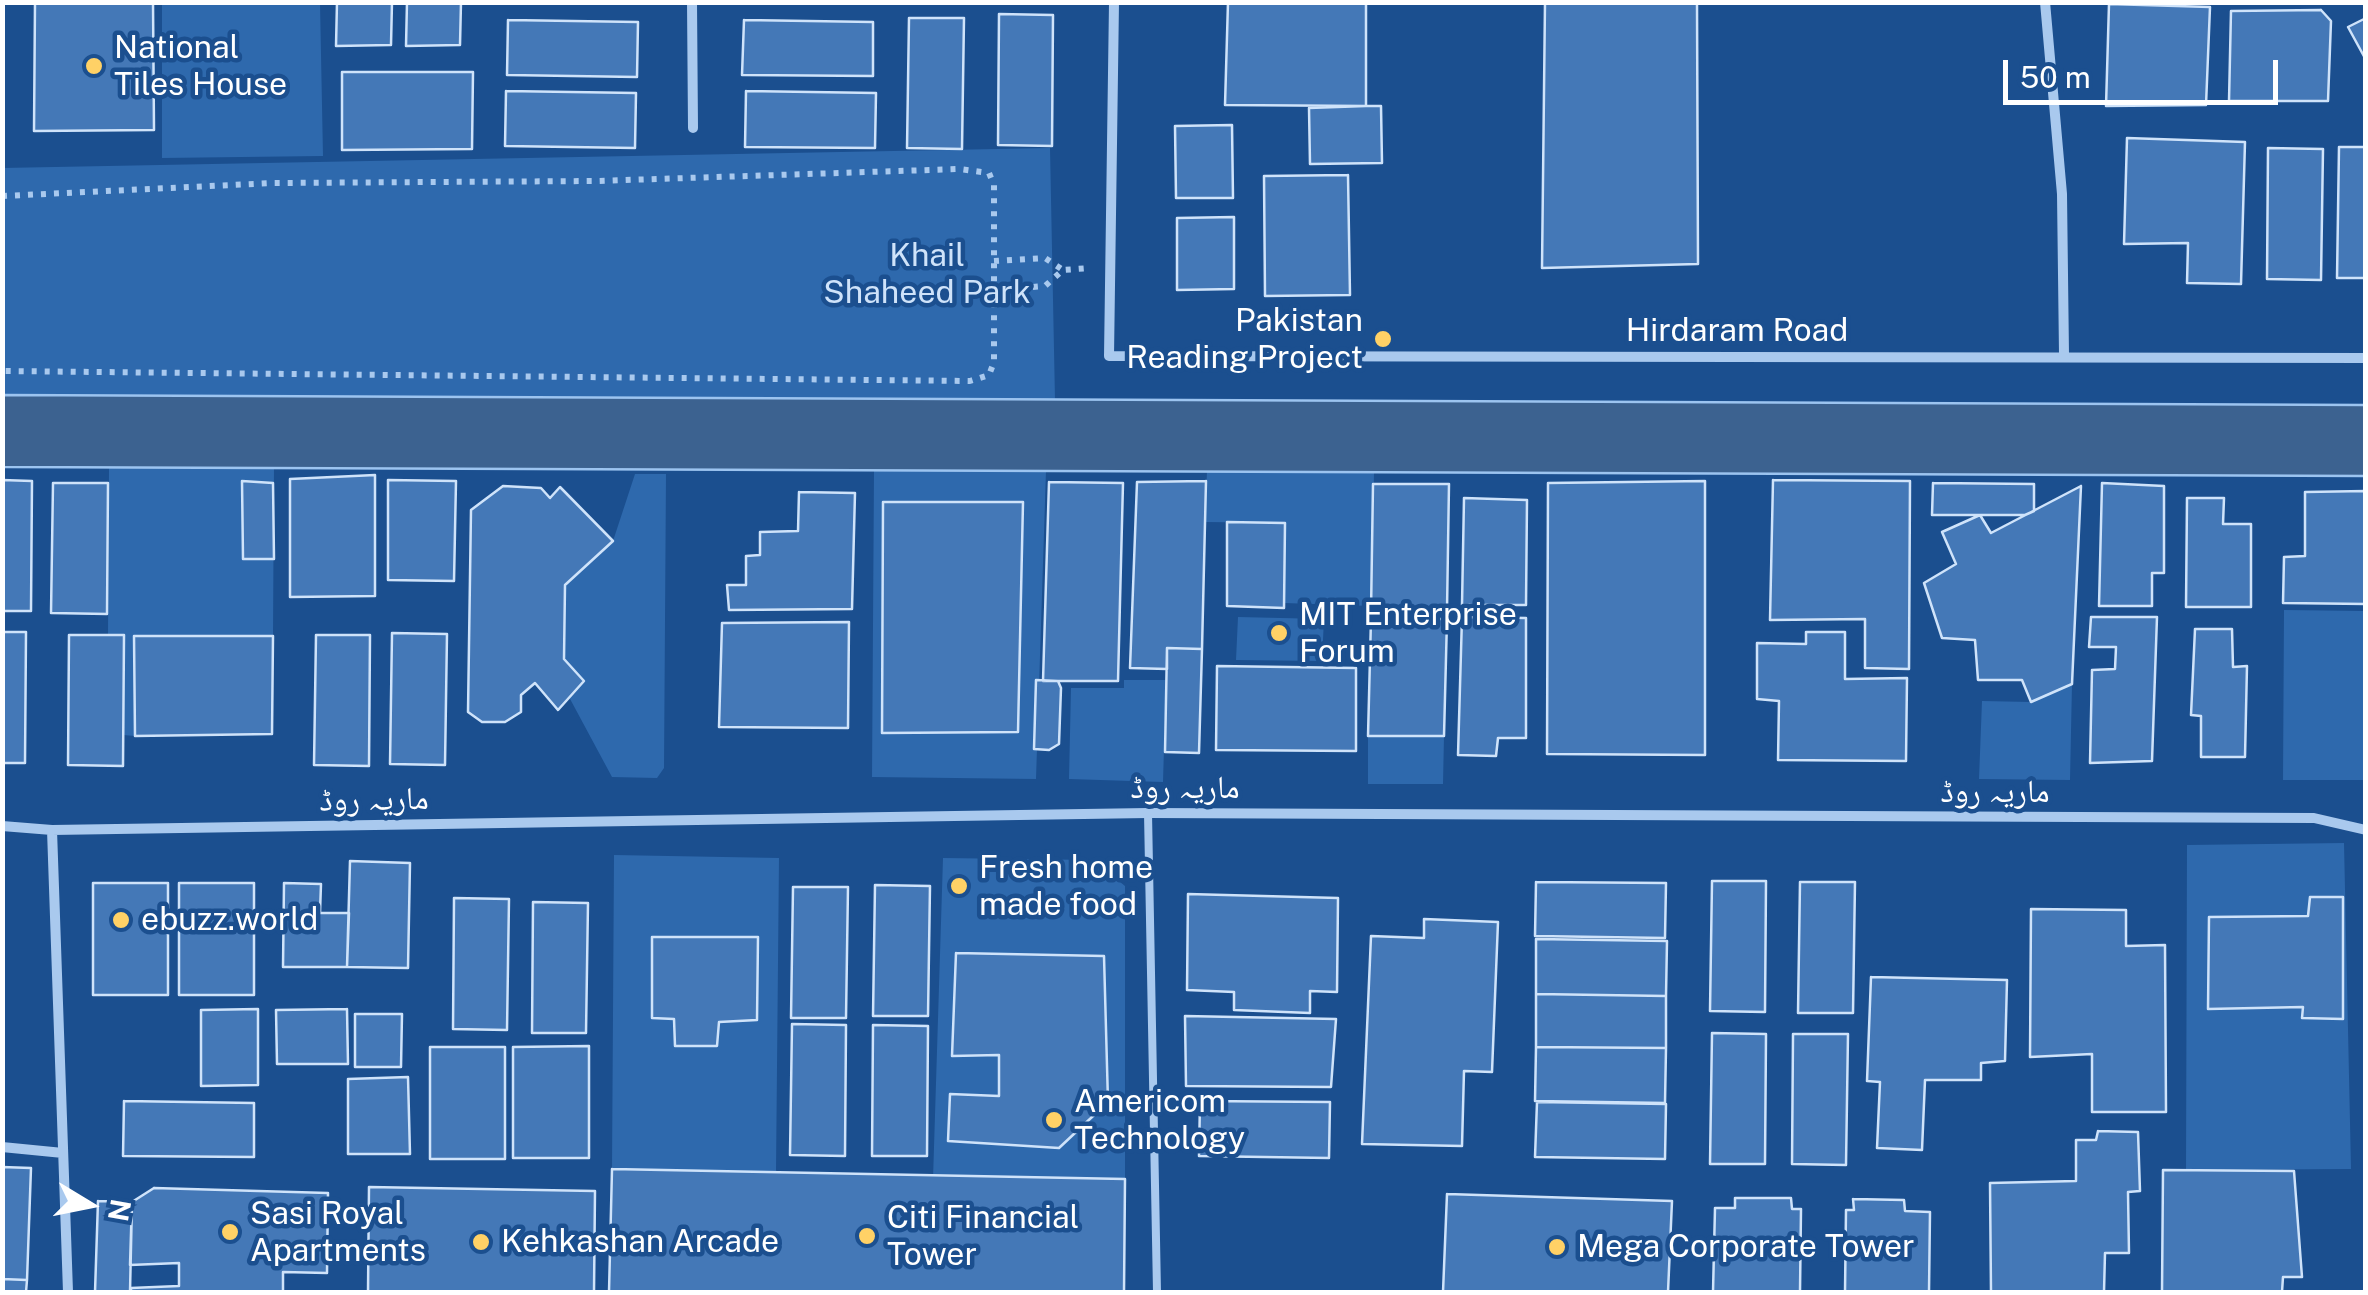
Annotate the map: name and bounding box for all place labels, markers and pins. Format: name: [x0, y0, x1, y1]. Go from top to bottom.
place label: National Tiles House: [114, 29, 287, 104]
marker: National Tiles House: [83, 55, 105, 77]
place label: Pakistan Reading Project: [1126, 302, 1363, 377]
marker: Pakistan Reading Project: [1372, 328, 1394, 350]
place label: MIT Enterprise Forum: [1299, 596, 1517, 671]
marker: MIT Enterprise Forum: [1268, 622, 1290, 644]
place label: Fresh home made food: [979, 849, 1153, 924]
marker: Fresh home made food: [948, 875, 970, 897]
place label: ebuzz.world: [141, 901, 318, 939]
marker: ebuzz.world: [110, 909, 132, 931]
place label: Americom Technology: [1074, 1083, 1245, 1158]
marker: Americom Technology: [1043, 1109, 1065, 1131]
place label: Sasi Royal Apartments: [250, 1195, 426, 1270]
place label: Citi Financial Tower: [887, 1199, 1079, 1274]
marker: Sasi Royal Apartments: [219, 1221, 241, 1243]
place label: Kehkashan Arcade: [501, 1223, 779, 1261]
marker: Citi Financial Tower: [856, 1225, 878, 1247]
place label: Mega Corporate Tower: [1577, 1228, 1915, 1266]
marker: Kehkashan Arcade: [470, 1231, 492, 1253]
marker: Mega Corporate Tower: [1546, 1236, 1568, 1258]

